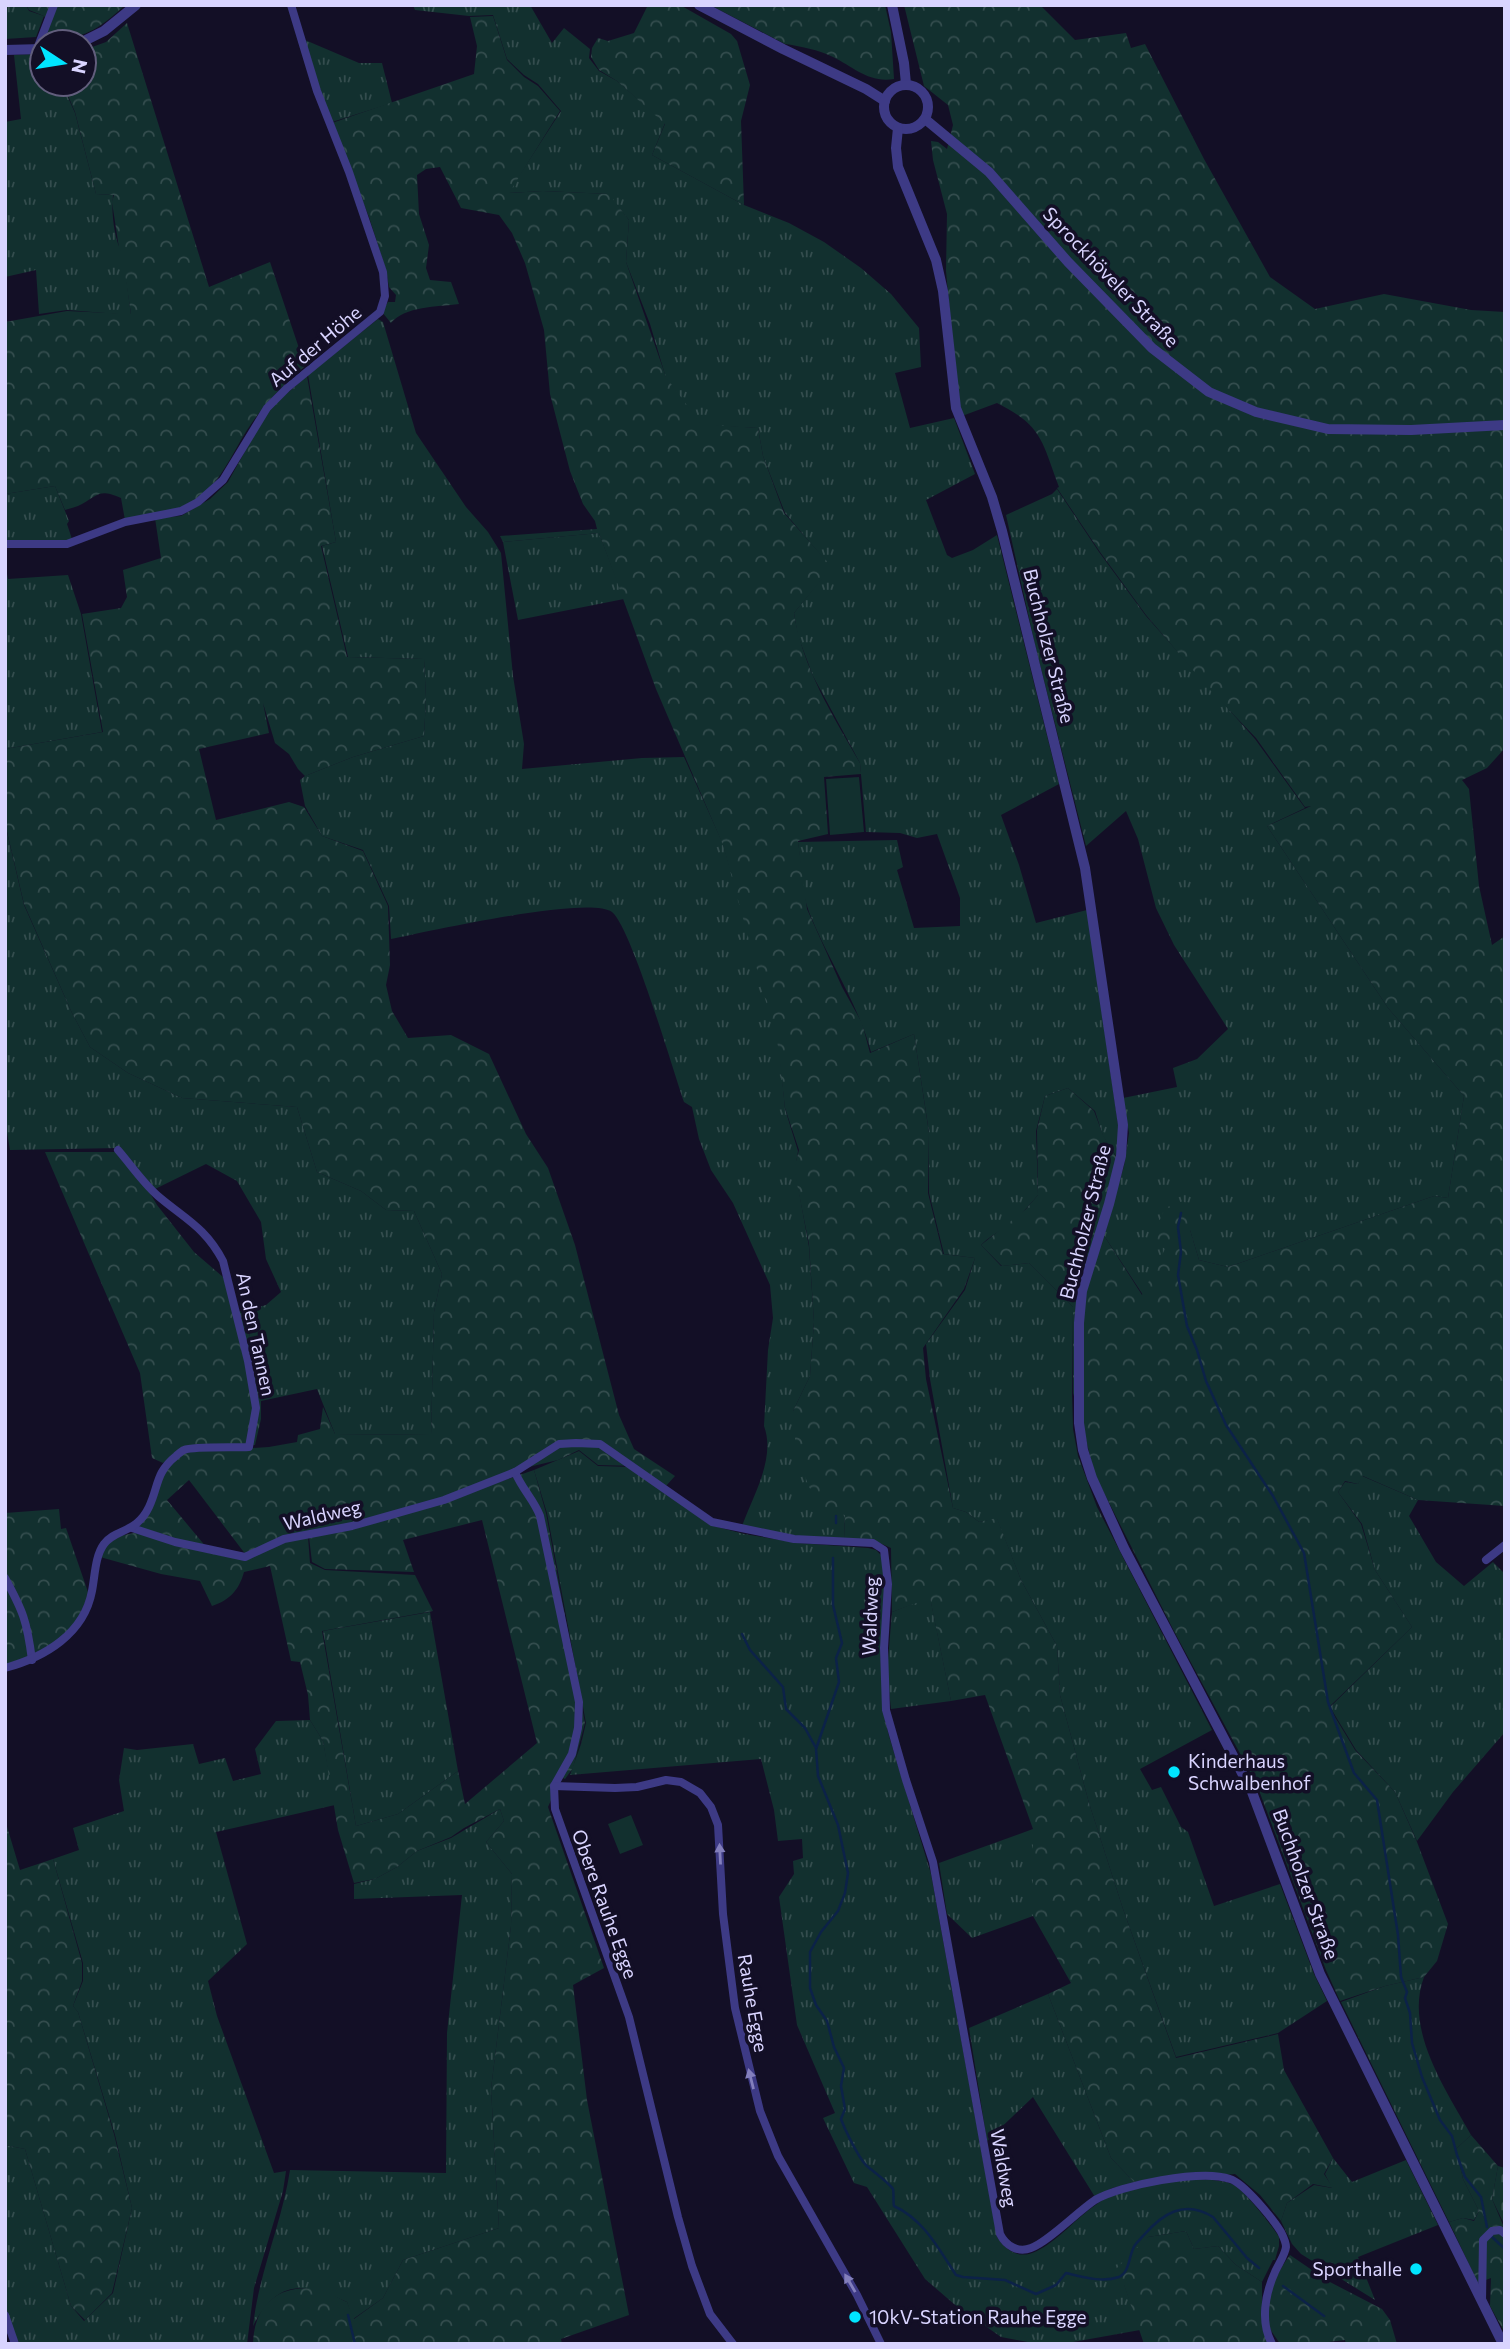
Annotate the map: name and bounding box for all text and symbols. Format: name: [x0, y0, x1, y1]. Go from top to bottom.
north arrow: [28, 28, 98, 98]
text: N: [67, 57, 93, 76]
street label: Sprockhöveler Straße: [1039, 202, 1184, 351]
street label: Auf der Höhe: [264, 300, 366, 391]
street label: Buchholzer Straße: [1019, 566, 1080, 726]
street label: Buchholzer Straße: [1054, 1142, 1115, 1302]
street label: An den Tannen: [232, 1270, 281, 1398]
street label: Waldweg: [281, 1494, 363, 1535]
street label: Waldweg: [857, 1576, 882, 1656]
place label: Kinderhaus Schwalbenhof: [1188, 1749, 1311, 1794]
marker: Kinderhaus Schwalbenhof: [1166, 1764, 1182, 1780]
street label: Buchholzer Straße: [1269, 1805, 1344, 1962]
street label: Obere Rauhe Egge: [568, 1826, 643, 1982]
one-way arrow: [714, 1843, 725, 1865]
street label: Rauhe Egge: [734, 1952, 773, 2054]
one-way arrow: [745, 2068, 756, 2090]
street label: Waldweg: [986, 2127, 1023, 2209]
place label: Sporthalle: [1312, 2257, 1402, 2280]
marker: Sporthalle: [1408, 2261, 1424, 2277]
one-way arrow: [844, 2273, 856, 2292]
place label: 10kV-Station Rauhe Egge: [869, 2305, 1087, 2328]
marker: 10kV-Station Rauhe Egge: [847, 2309, 863, 2325]

